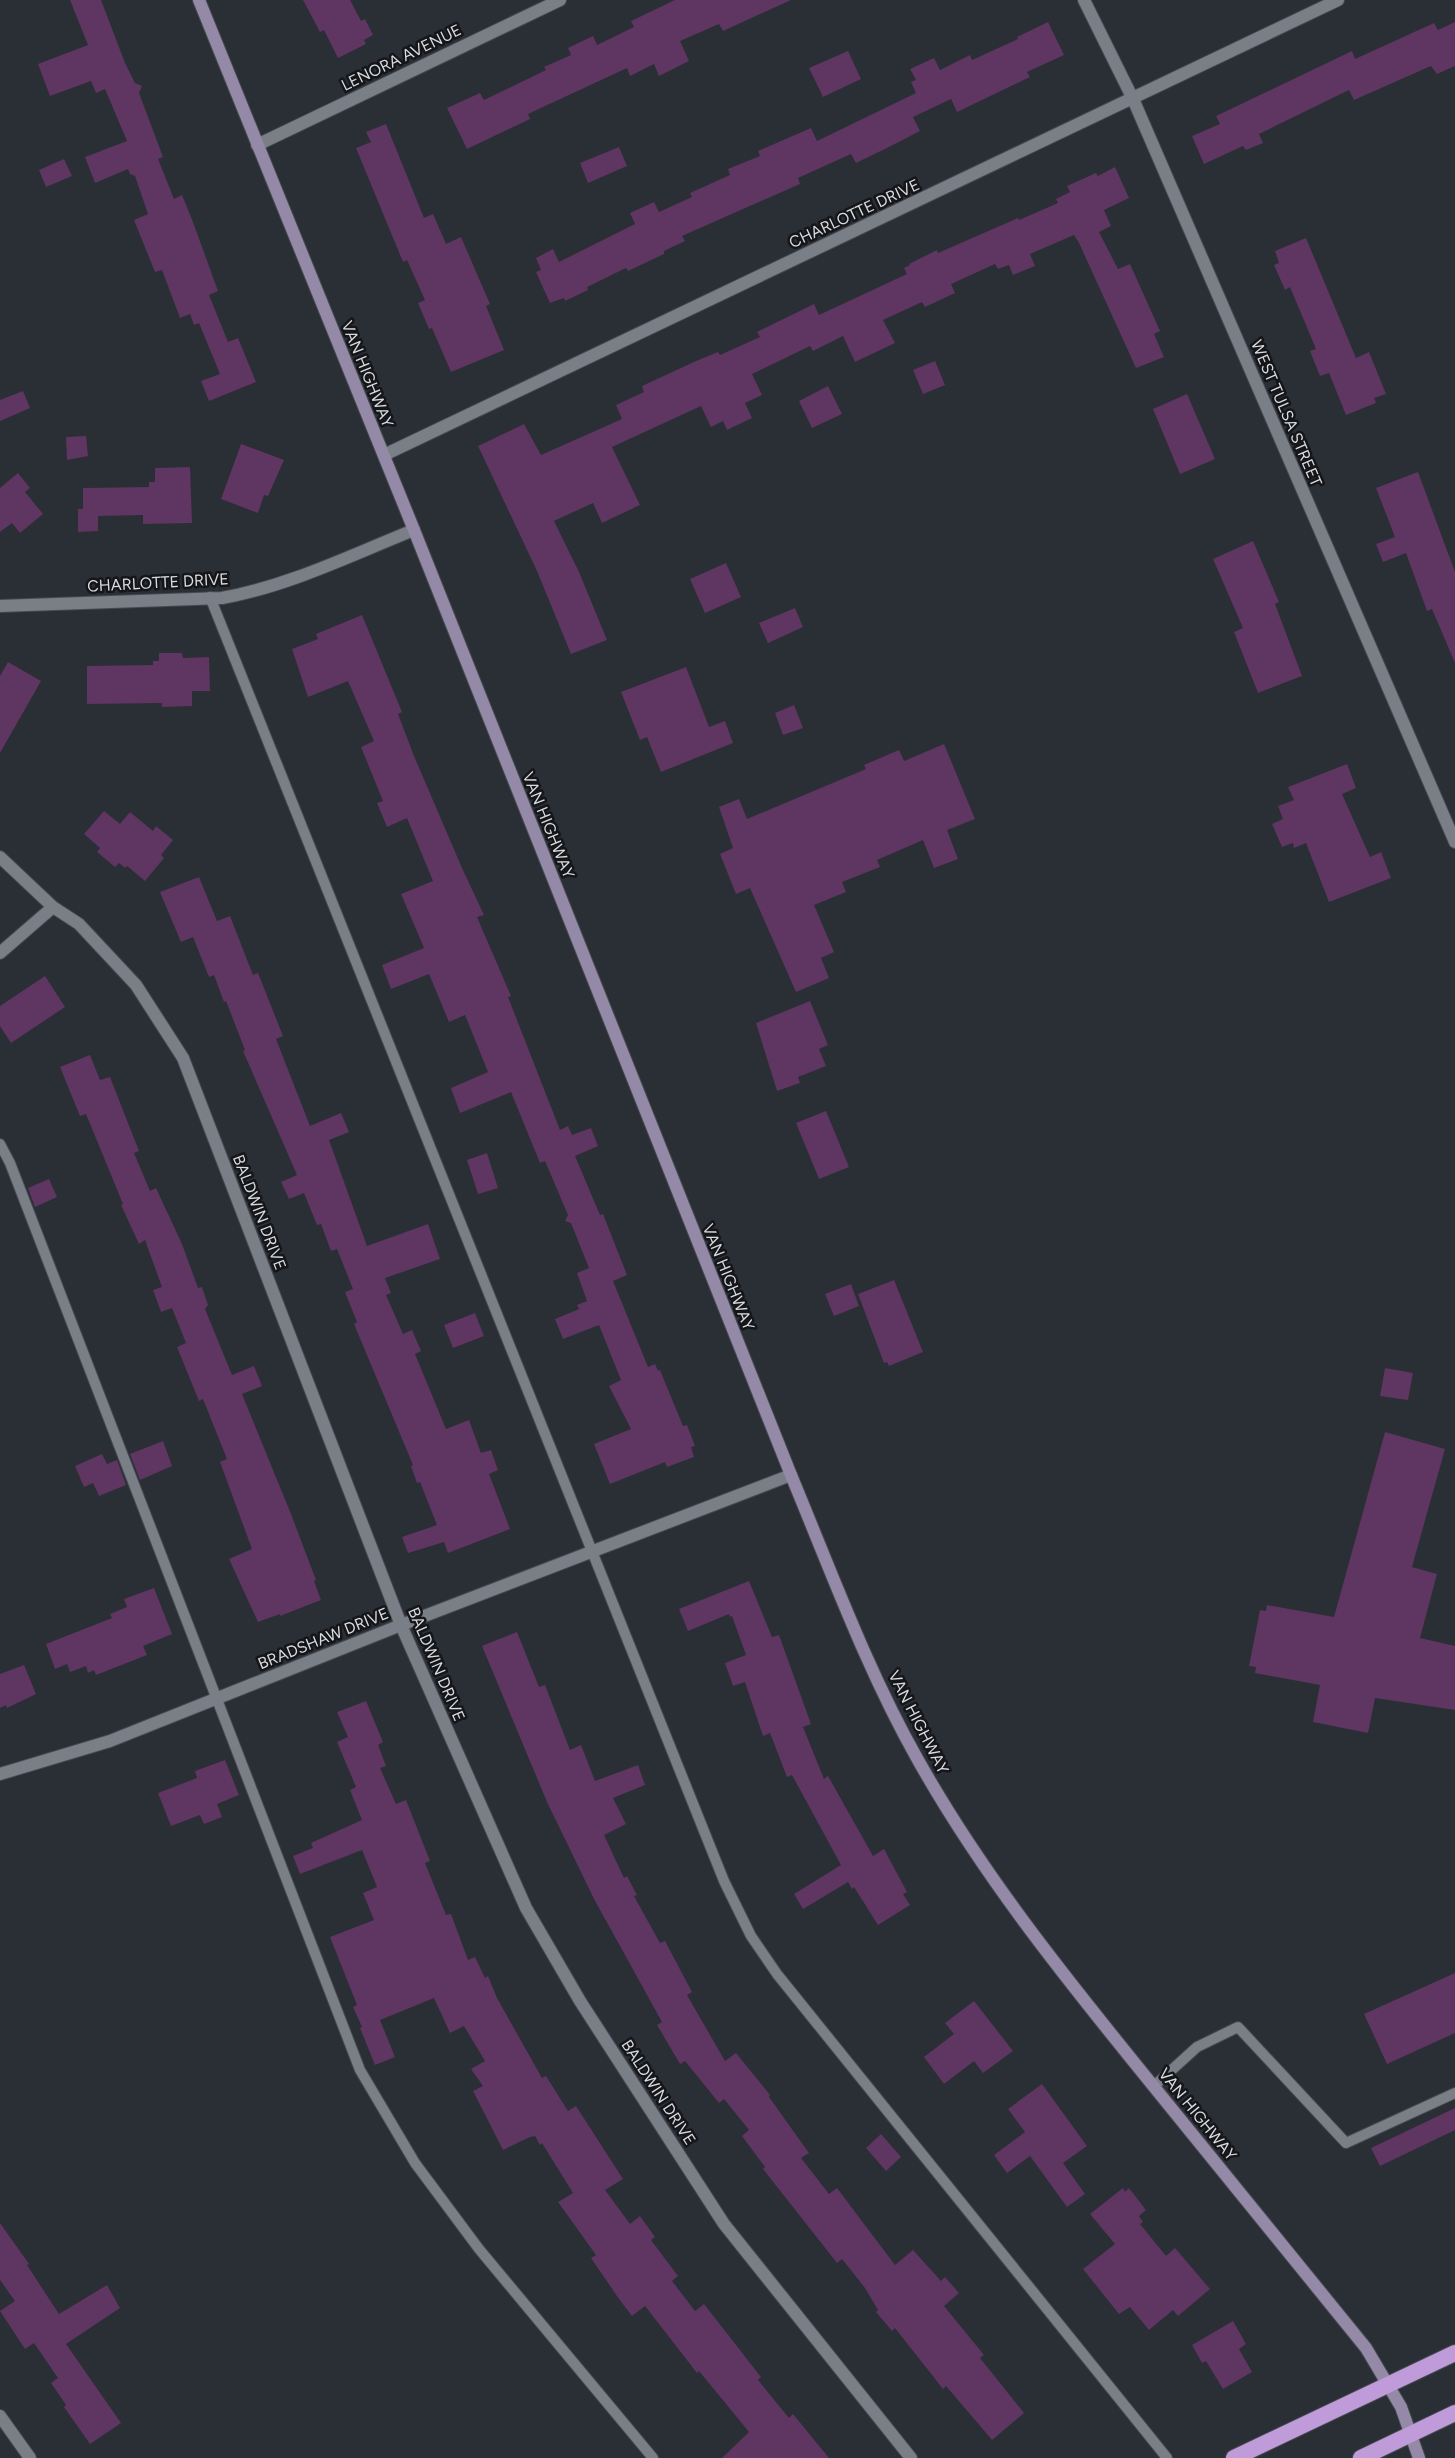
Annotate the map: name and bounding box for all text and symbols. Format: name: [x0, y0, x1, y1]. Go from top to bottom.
street label: LENORA AVENUE: [338, 20, 464, 95]
street label: CHARLOTTE DRIVE: [786, 175, 922, 252]
street label: VAN HIGHWAY: [338, 318, 398, 431]
street label: WEST TULSA STREET: [1247, 337, 1326, 489]
street label: CHARLOTTE DRIVE: [87, 569, 229, 596]
street label: VAN HIGHWAY: [519, 769, 579, 882]
street label: BALDWIN DRIVE: [229, 1152, 290, 1272]
street label: VAN HIGHWAY: [699, 1221, 759, 1334]
street label: BRADSHAW DRIVE: [255, 1604, 391, 1673]
street label: BALDWIN DRIVE: [404, 1604, 469, 1724]
street label: VAN HIGHWAY: [884, 1667, 953, 1777]
street label: BALDWIN DRIVE: [617, 2036, 700, 2149]
street label: VAN HIGHWAY: [1155, 2064, 1241, 2165]

